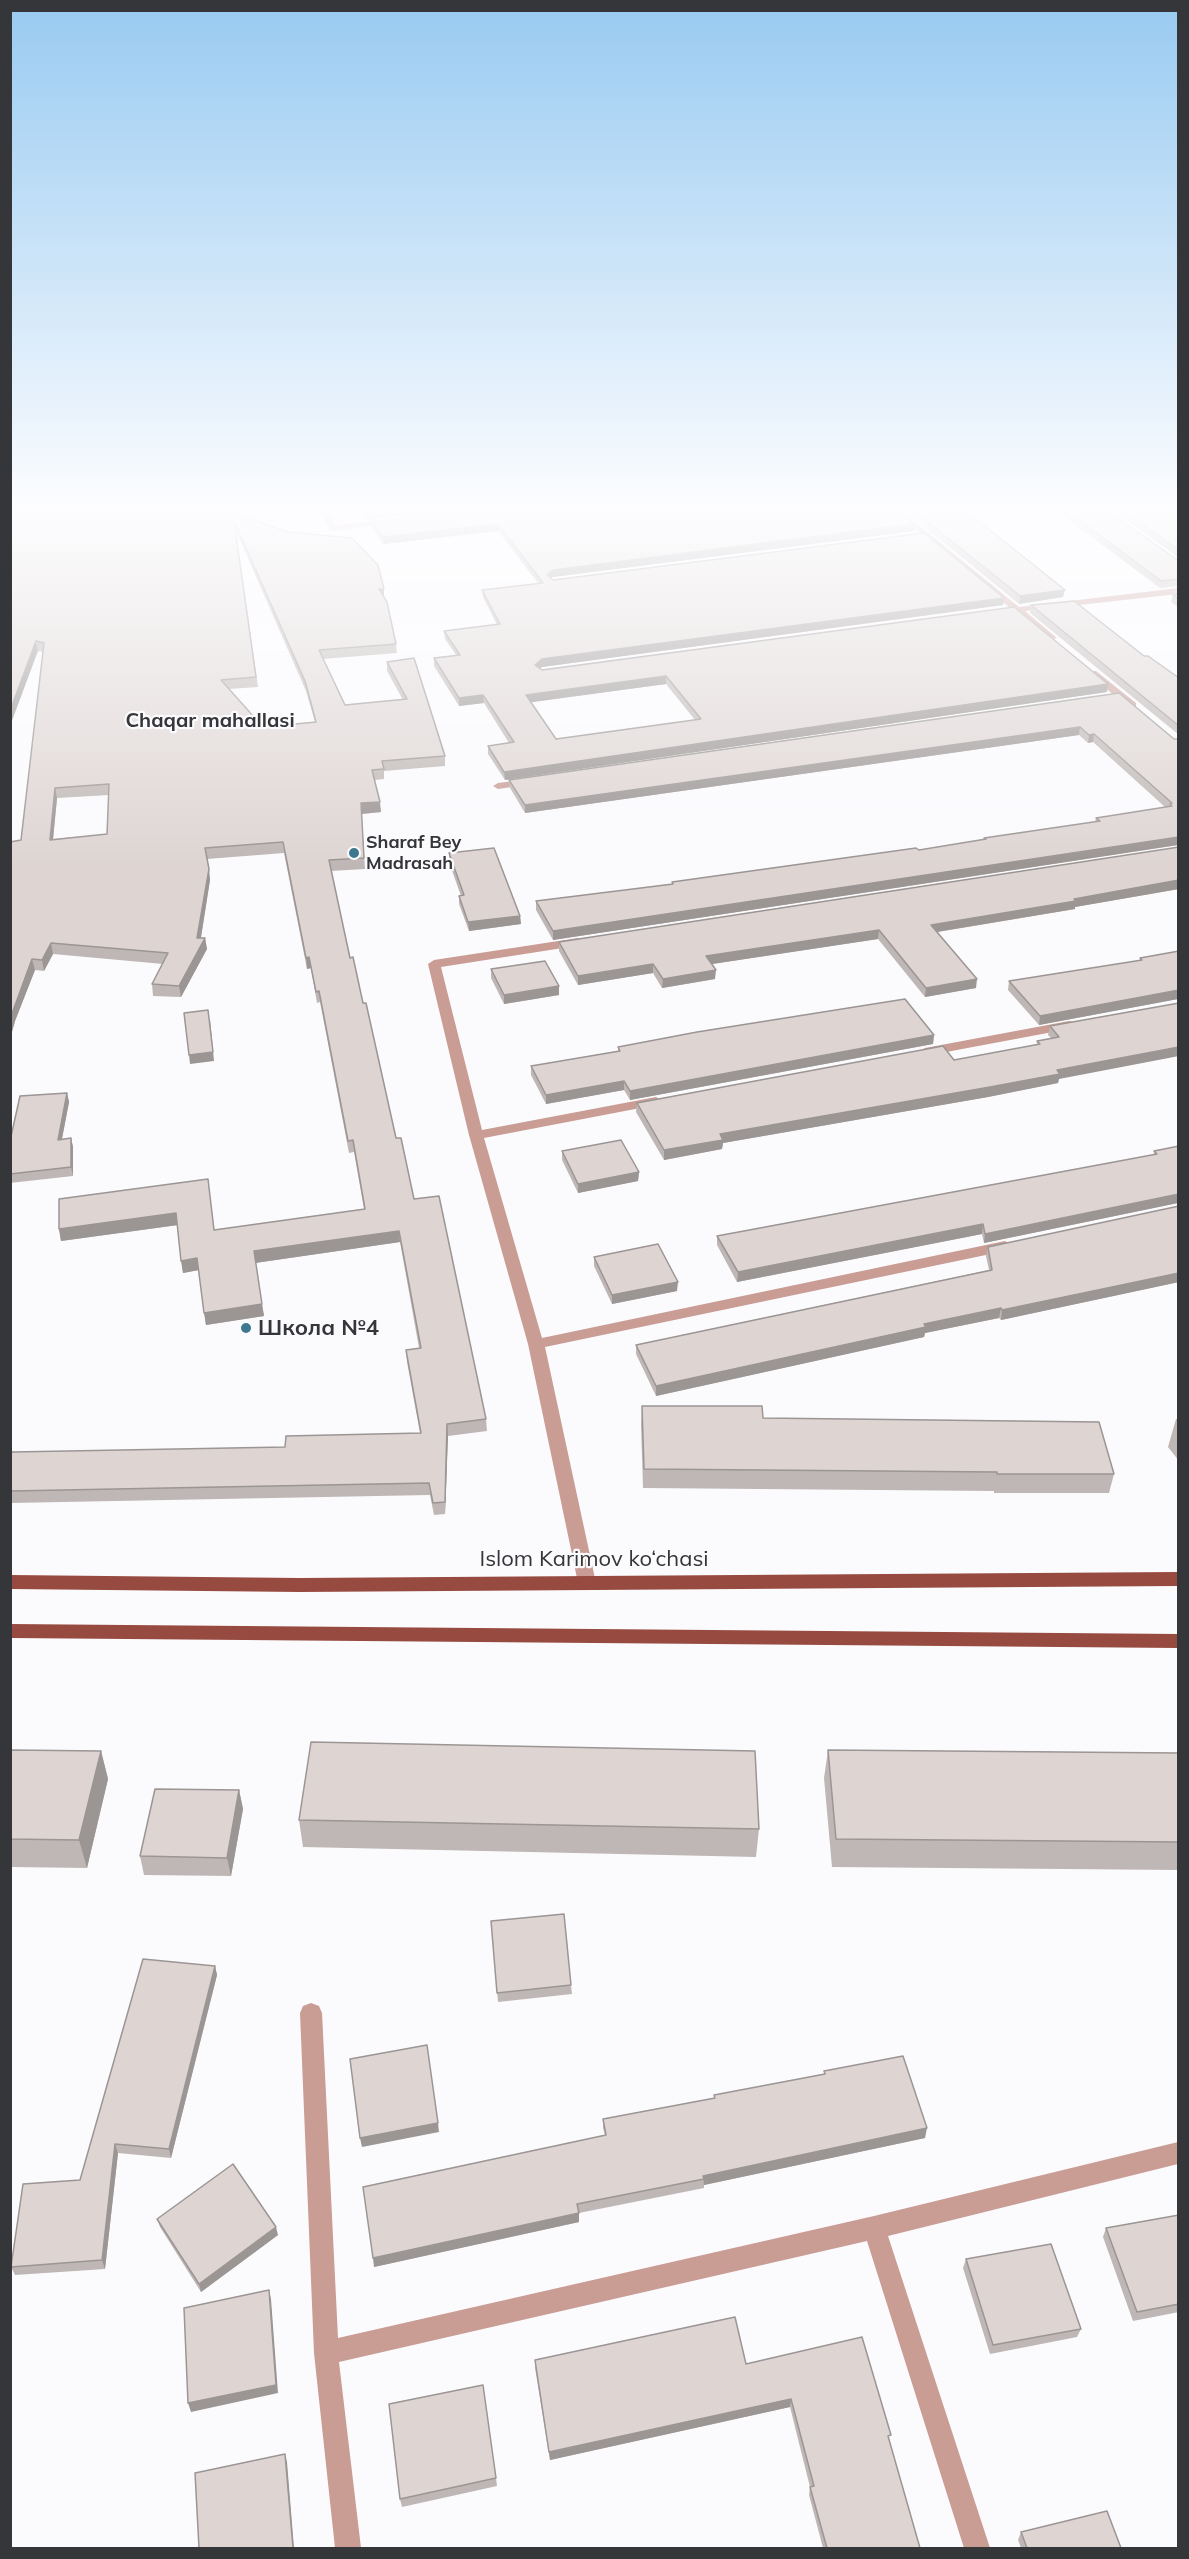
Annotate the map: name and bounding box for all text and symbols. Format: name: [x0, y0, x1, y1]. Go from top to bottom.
district label: Chaqar mahallasi: [125, 709, 295, 733]
place label: Sharaf Bey Madrasah: [366, 832, 461, 874]
marker: Sharaf Bey Madrasah: [347, 846, 361, 860]
place label: Школа №4: [258, 1315, 379, 1341]
marker: Школа №4: [239, 1321, 253, 1335]
street label: Islom Karimov ko‘chasi: [479, 1546, 709, 1572]

